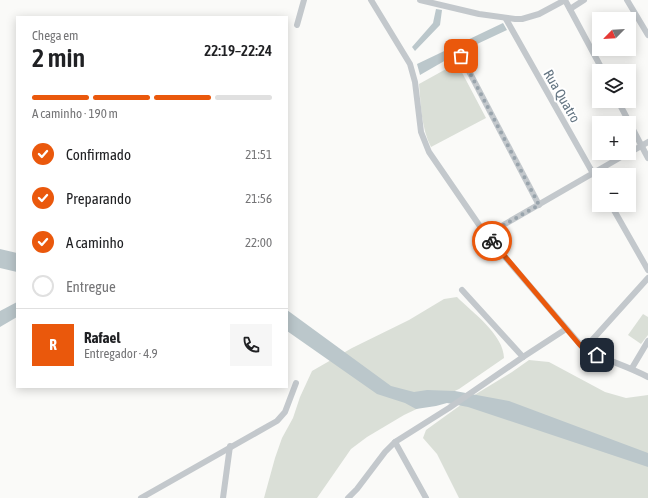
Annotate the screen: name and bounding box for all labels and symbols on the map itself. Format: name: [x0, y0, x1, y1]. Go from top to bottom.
north arrow: [592, 12, 636, 56]
pin: [444, 39, 478, 73]
street label: Rua Quatro: [540, 67, 584, 125]
courier: [472, 221, 512, 261]
pin: [580, 338, 614, 372]

